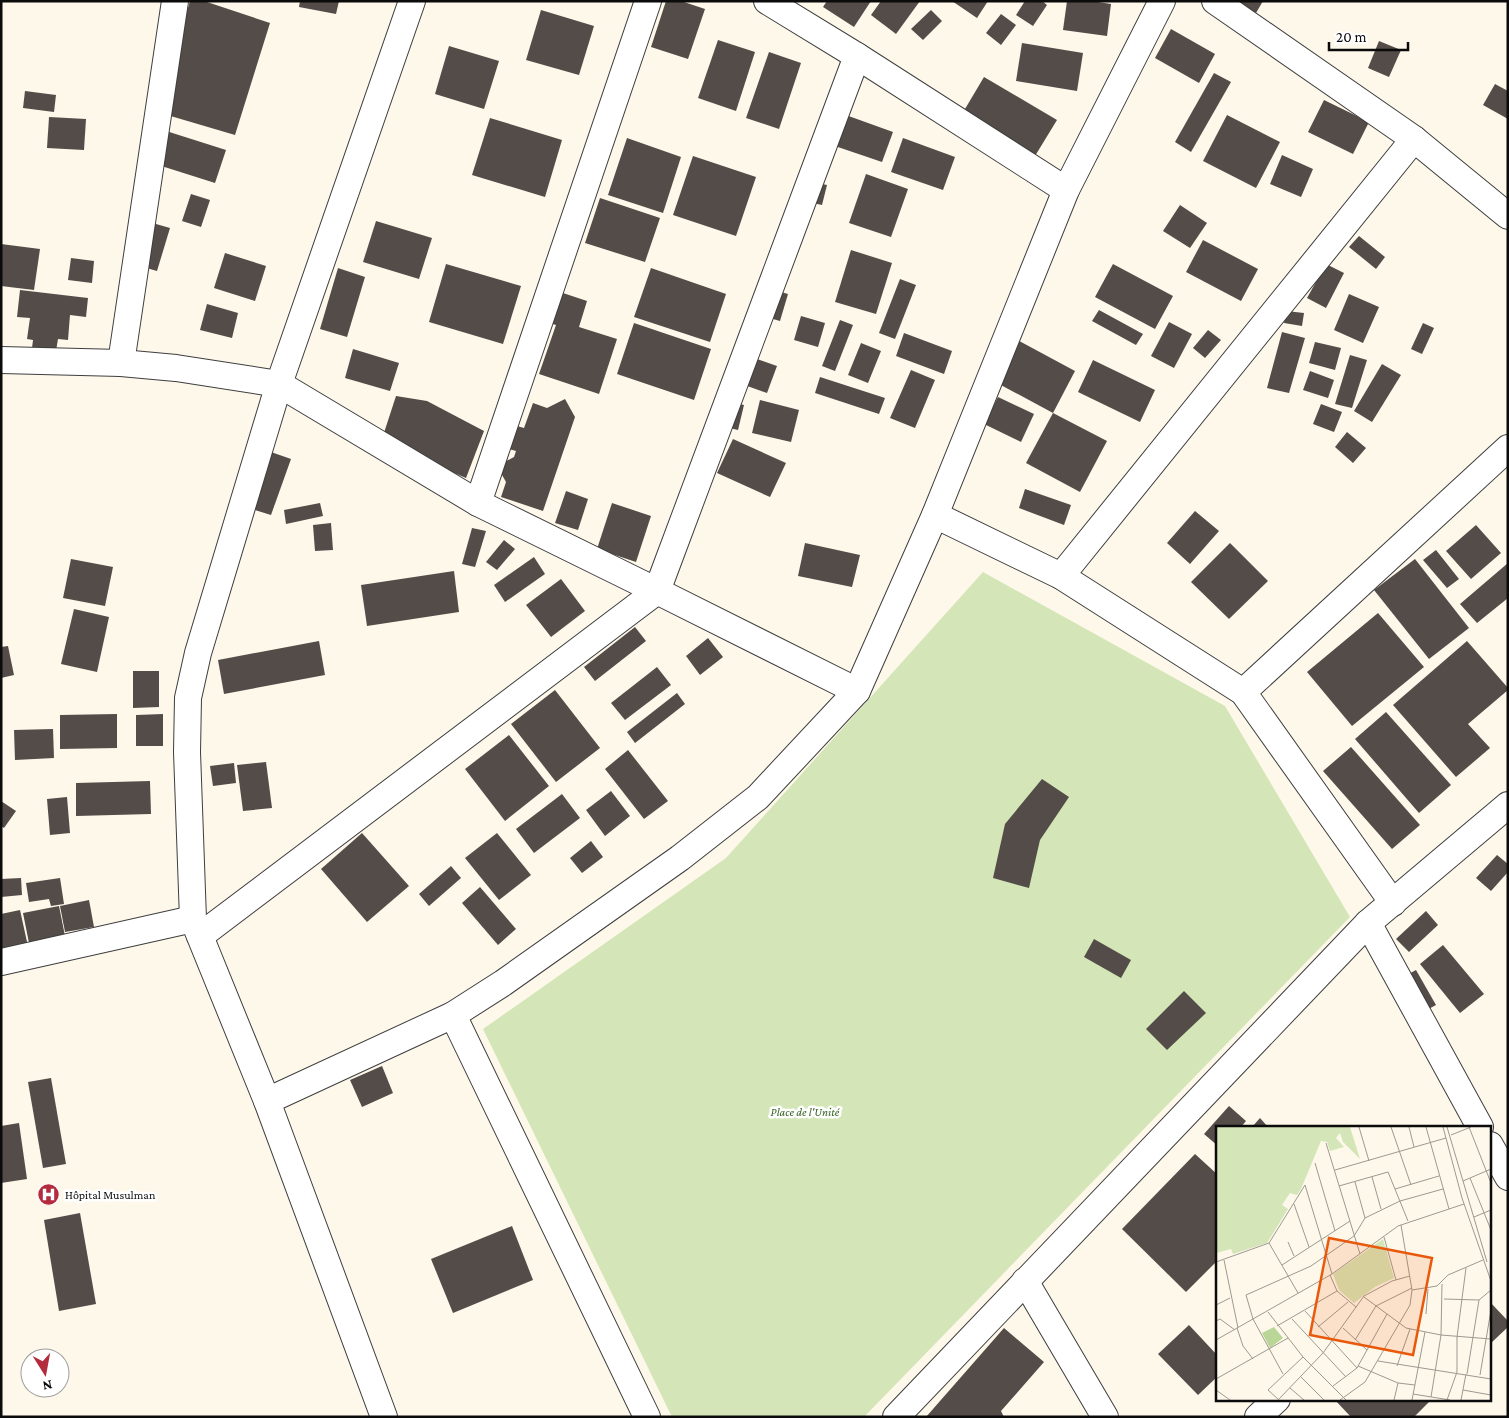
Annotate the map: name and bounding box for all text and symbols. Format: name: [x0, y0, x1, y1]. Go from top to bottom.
scale bar: [1329, 20, 1408, 52]
text: 20 m: [1336, 29, 1367, 45]
park label: Place de l'Unité: [771, 1105, 841, 1119]
inset map: [1216, 1126, 1492, 1400]
hospital icon: Hôpital Musulman: [37, 1183, 61, 1207]
place label: Hôpital Musulman: [65, 1188, 156, 1202]
north arrow: [20, 1348, 70, 1398]
text: N: [41, 1377, 54, 1395]

